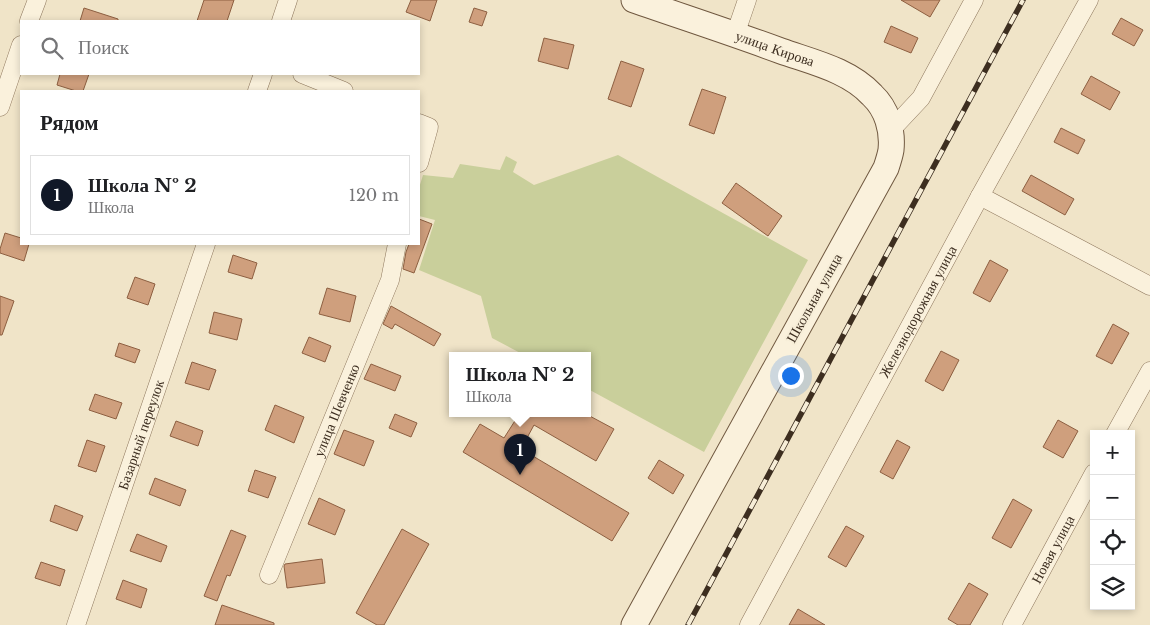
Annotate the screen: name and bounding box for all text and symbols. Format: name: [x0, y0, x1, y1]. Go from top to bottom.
search box: [20, 20, 420, 75]
street label: улица Кирова: [733, 26, 817, 71]
icon: search: [38, 34, 66, 62]
text: Поиск: [78, 36, 129, 59]
text: Рядом: [40, 110, 99, 136]
text: Школа № 2: [88, 174, 197, 197]
text: 1: [54, 185, 60, 205]
text: 120 m: [349, 185, 399, 205]
text: Школа: [88, 197, 134, 217]
street label: Железнодорожная улица: [875, 242, 961, 381]
street label: Школьная улица: [782, 250, 846, 346]
popup: [449, 352, 591, 417]
street label: улица Шевченко: [309, 361, 364, 459]
text: Школа № 2: [466, 363, 574, 386]
your location: [778, 363, 804, 389]
street label: Базарный переулок: [114, 377, 168, 492]
text: Школа: [466, 386, 512, 406]
map controls: [1090, 430, 1135, 610]
button: +: [1090, 430, 1135, 475]
pin: 1: [504, 434, 536, 475]
button: −: [1090, 475, 1135, 520]
street label: Новая улица: [1027, 511, 1079, 587]
button: locate: [1090, 520, 1135, 565]
button: layers: [1090, 565, 1135, 610]

